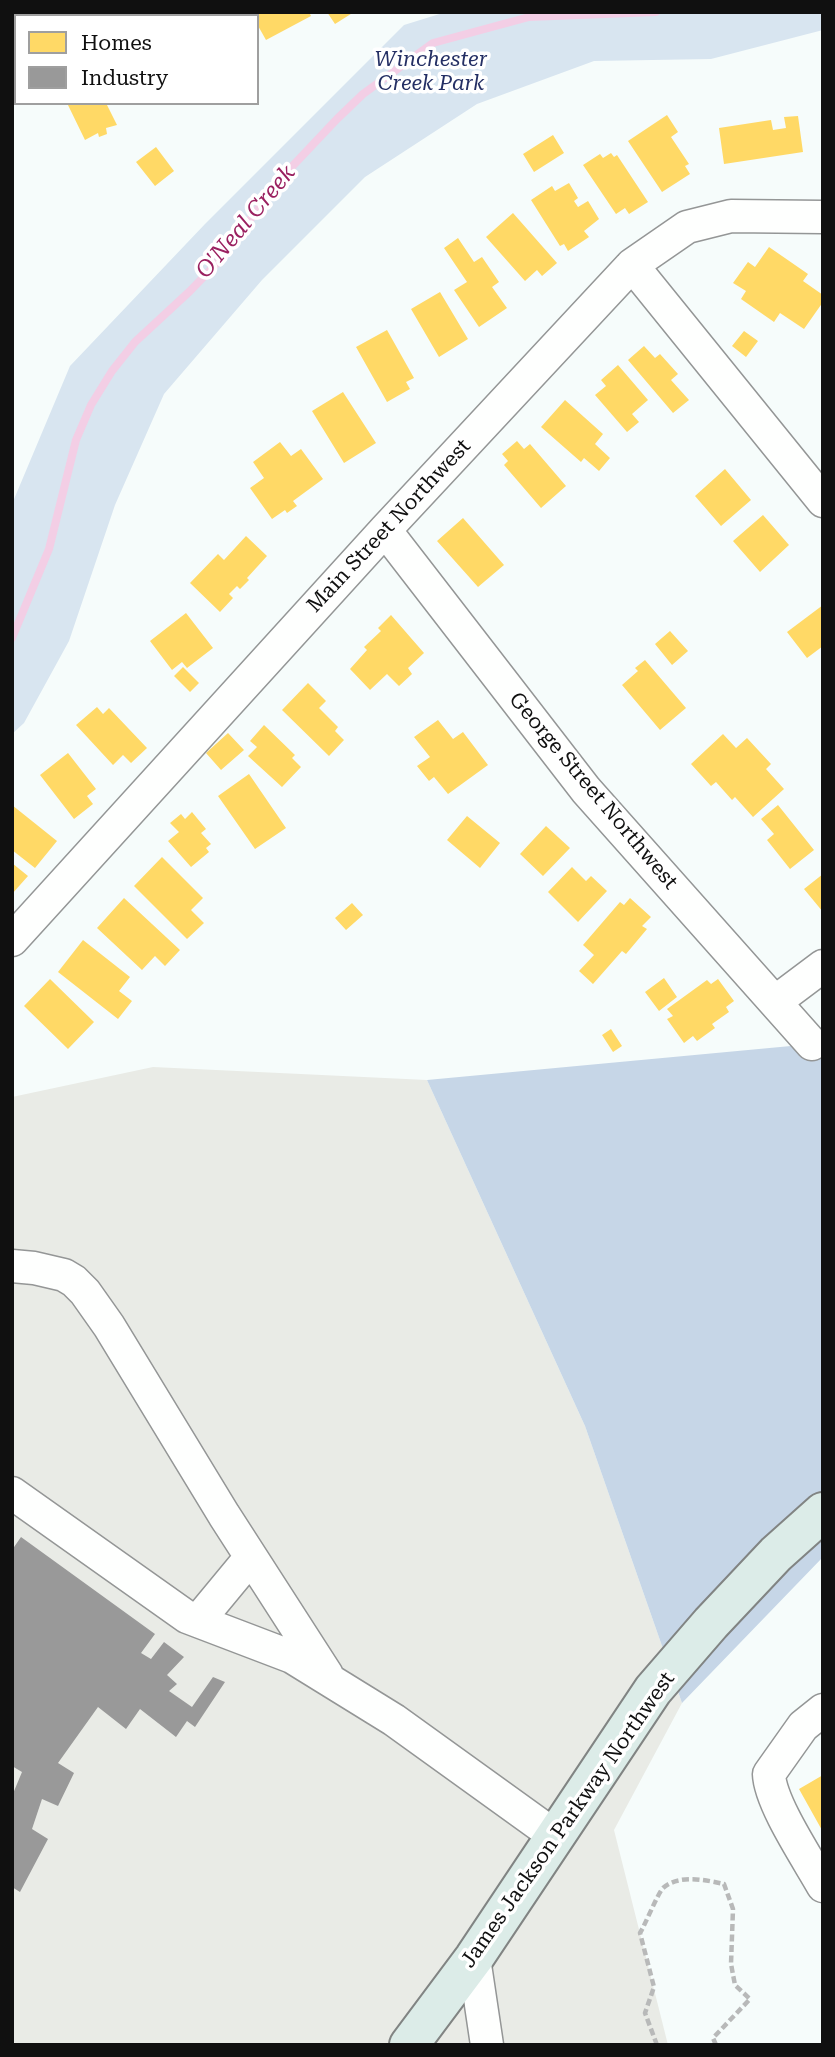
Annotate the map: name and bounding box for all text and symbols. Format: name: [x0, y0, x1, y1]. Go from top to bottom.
legend: [14, 14, 259, 105]
text: Homes: [81, 31, 152, 55]
park label: Winchester Creek Park: [375, 47, 487, 97]
text: Industry: [81, 66, 168, 90]
water label: O'Neal Creek: [191, 160, 301, 284]
street label: Main Street Northwest: [302, 434, 476, 618]
street label: George Street Northwest: [503, 687, 683, 895]
street label: James Jackson Parkway Northwest: [456, 1667, 680, 1973]

